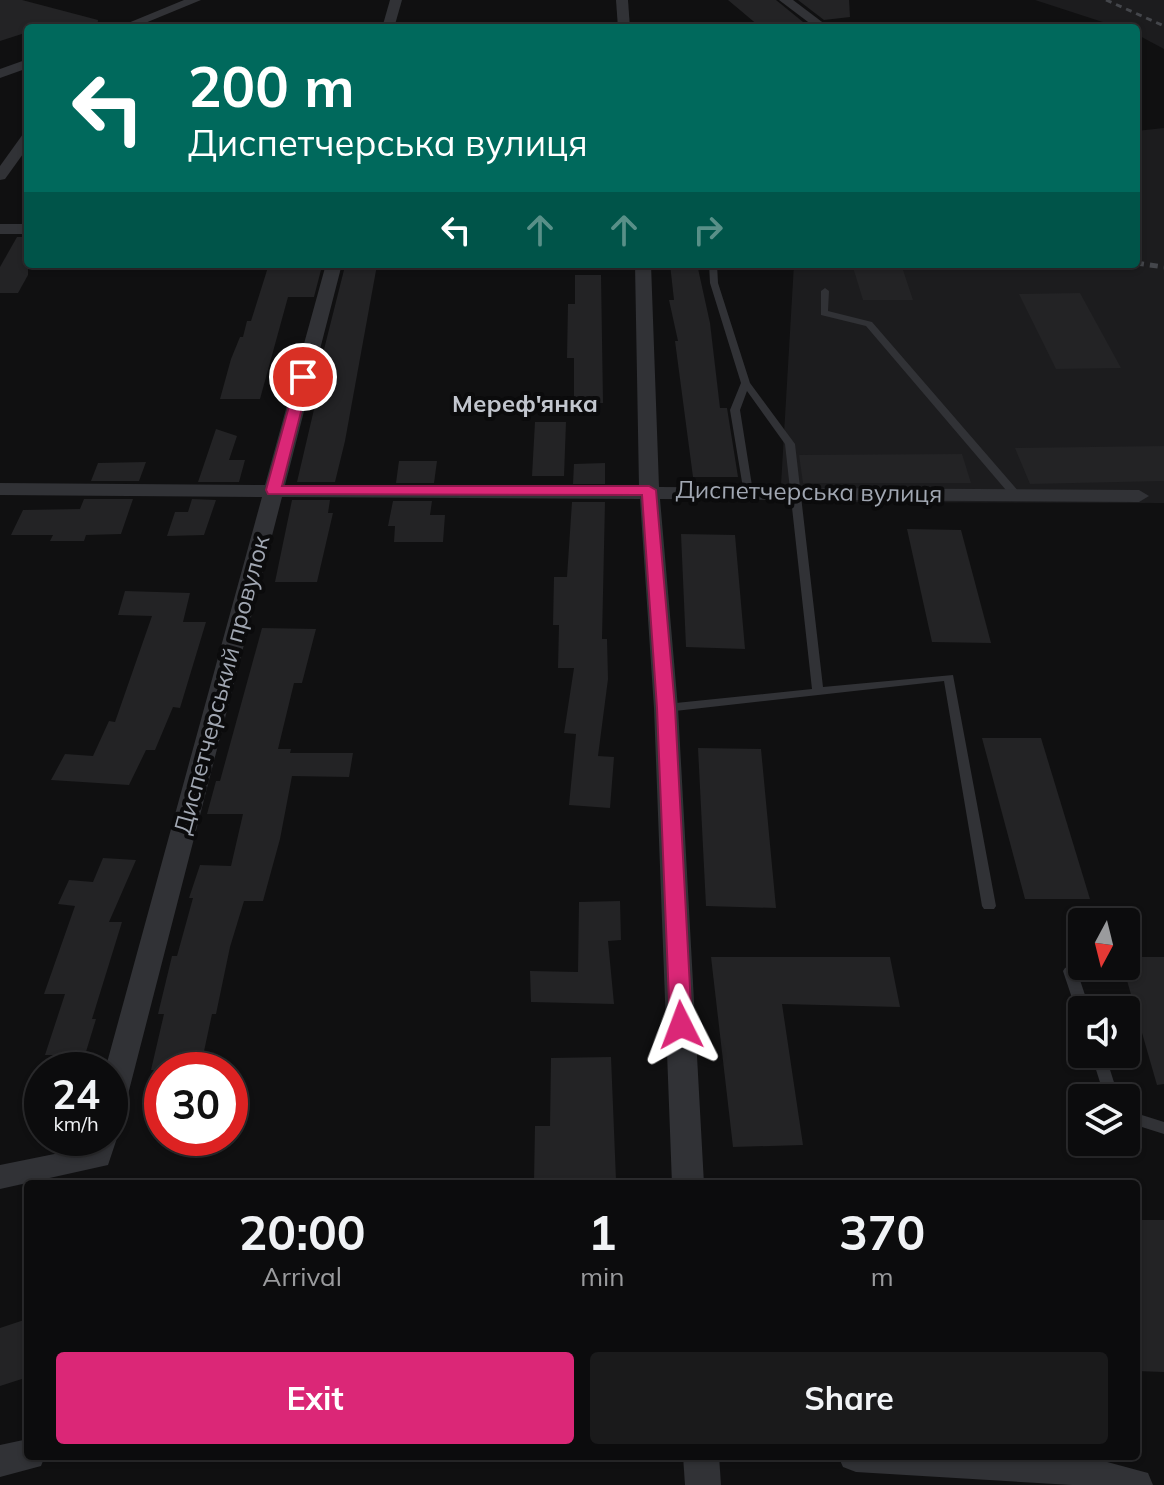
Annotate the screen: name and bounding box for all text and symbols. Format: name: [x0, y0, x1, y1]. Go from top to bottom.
text: 200 m: [188, 51, 355, 121]
icon: left: [56, 56, 160, 160]
text: Диспетчерська вулиця: [188, 120, 588, 165]
icon: left: [434, 208, 478, 252]
icon: ahead: [518, 208, 562, 252]
icon: ahead: [602, 208, 646, 252]
icon: right: [686, 208, 730, 252]
pin: [269, 343, 337, 411]
icon: arrive: [281, 355, 325, 399]
district label: Мереф'янка: [452, 388, 598, 418]
street label: Диспетчерська вулиця: [675, 474, 943, 508]
street label: Диспетчерський провулок: [167, 532, 275, 837]
north arrow: [1068, 908, 1140, 980]
map controls: [1068, 908, 1140, 1156]
position arrow: [639, 983, 723, 1067]
button: sound: [1068, 996, 1140, 1068]
speed limit sign: 30: [144, 1052, 248, 1156]
text: 24: [52, 1069, 100, 1119]
button: layers: [1068, 1084, 1140, 1156]
text: km/h: [53, 1111, 99, 1136]
text: 20:00: [239, 1202, 366, 1262]
text: 1: [588, 1202, 617, 1262]
text: 370: [839, 1202, 925, 1262]
text: Arrival: [262, 1260, 342, 1293]
text: min: [580, 1260, 624, 1293]
text: m: [871, 1260, 894, 1293]
button: Exit: [56, 1352, 574, 1444]
button: Share: [590, 1352, 1108, 1444]

